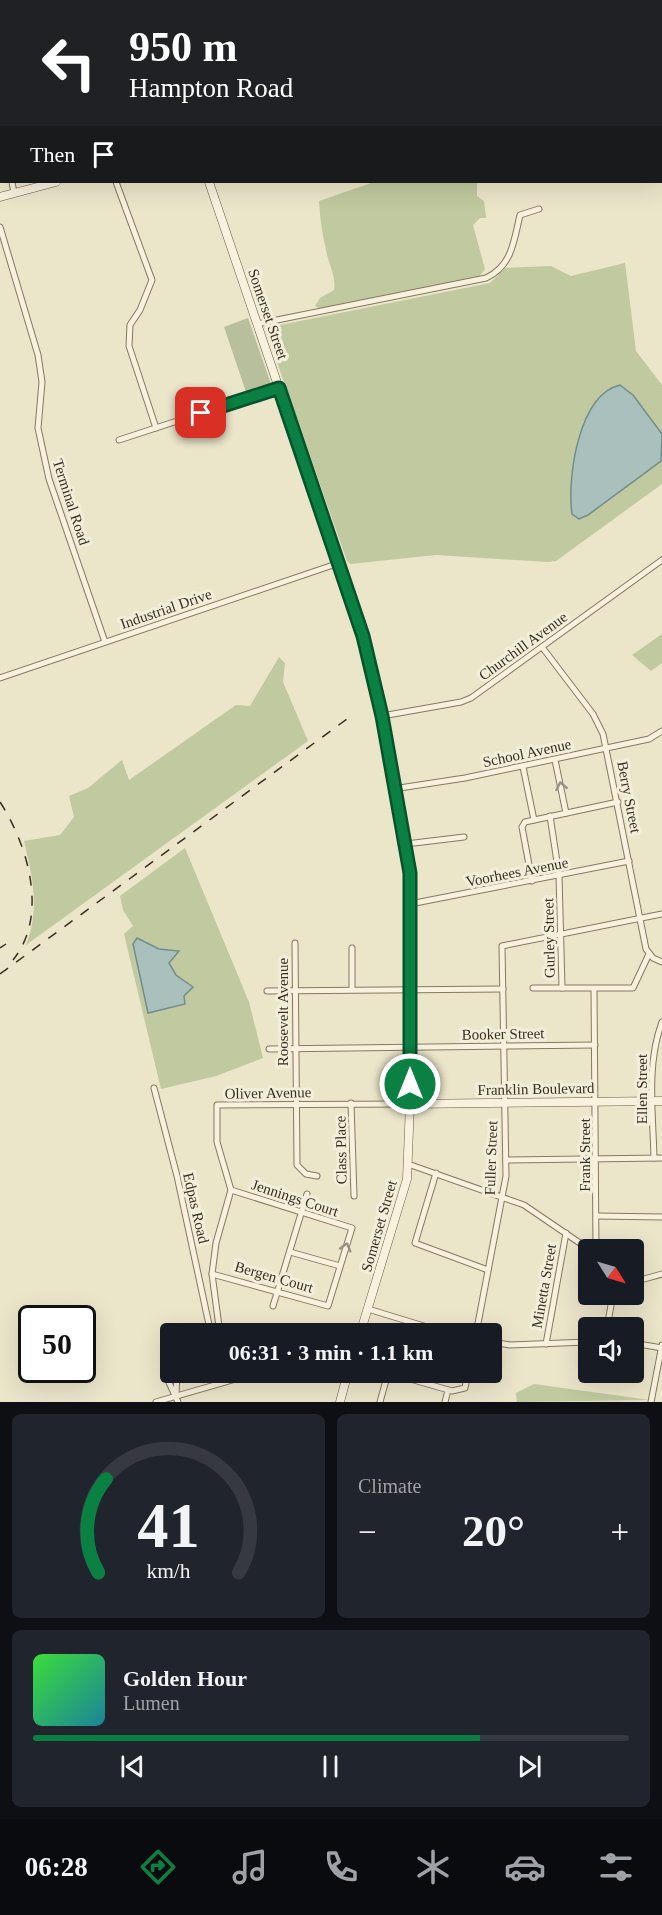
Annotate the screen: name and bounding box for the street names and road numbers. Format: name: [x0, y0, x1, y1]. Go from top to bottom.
street label: Somerset Street: [245, 267, 291, 362]
street label: Terminal Road: [50, 457, 93, 547]
street label: Industrial Drive: [118, 586, 214, 632]
street label: Churchill Avenue: [476, 608, 570, 683]
street label: School Avenue: [481, 736, 573, 770]
street label: Berry Street: [614, 760, 644, 835]
street label: Voorhees Avenue: [464, 854, 570, 890]
street label: Gurley Street: [540, 897, 558, 978]
street label: Roosevelt Avenue: [275, 957, 291, 1066]
street label: Booker Street: [461, 1025, 545, 1043]
street label: Ellen Street: [634, 1053, 650, 1124]
street label: Franklin Boulevard: [477, 1080, 595, 1098]
street label: Oliver Avenue: [224, 1084, 312, 1102]
street label: Class Place: [332, 1115, 350, 1185]
street label: Frank Street: [577, 1117, 593, 1192]
street label: Fuller Street: [482, 1120, 500, 1196]
street label: Edpas Road: [180, 1171, 212, 1245]
street label: Jennings Court: [250, 1176, 341, 1220]
street label: Somerset Street: [358, 1178, 400, 1274]
street label: Minetta Street: [529, 1242, 559, 1329]
street label: Bergen Court: [233, 1258, 316, 1296]

